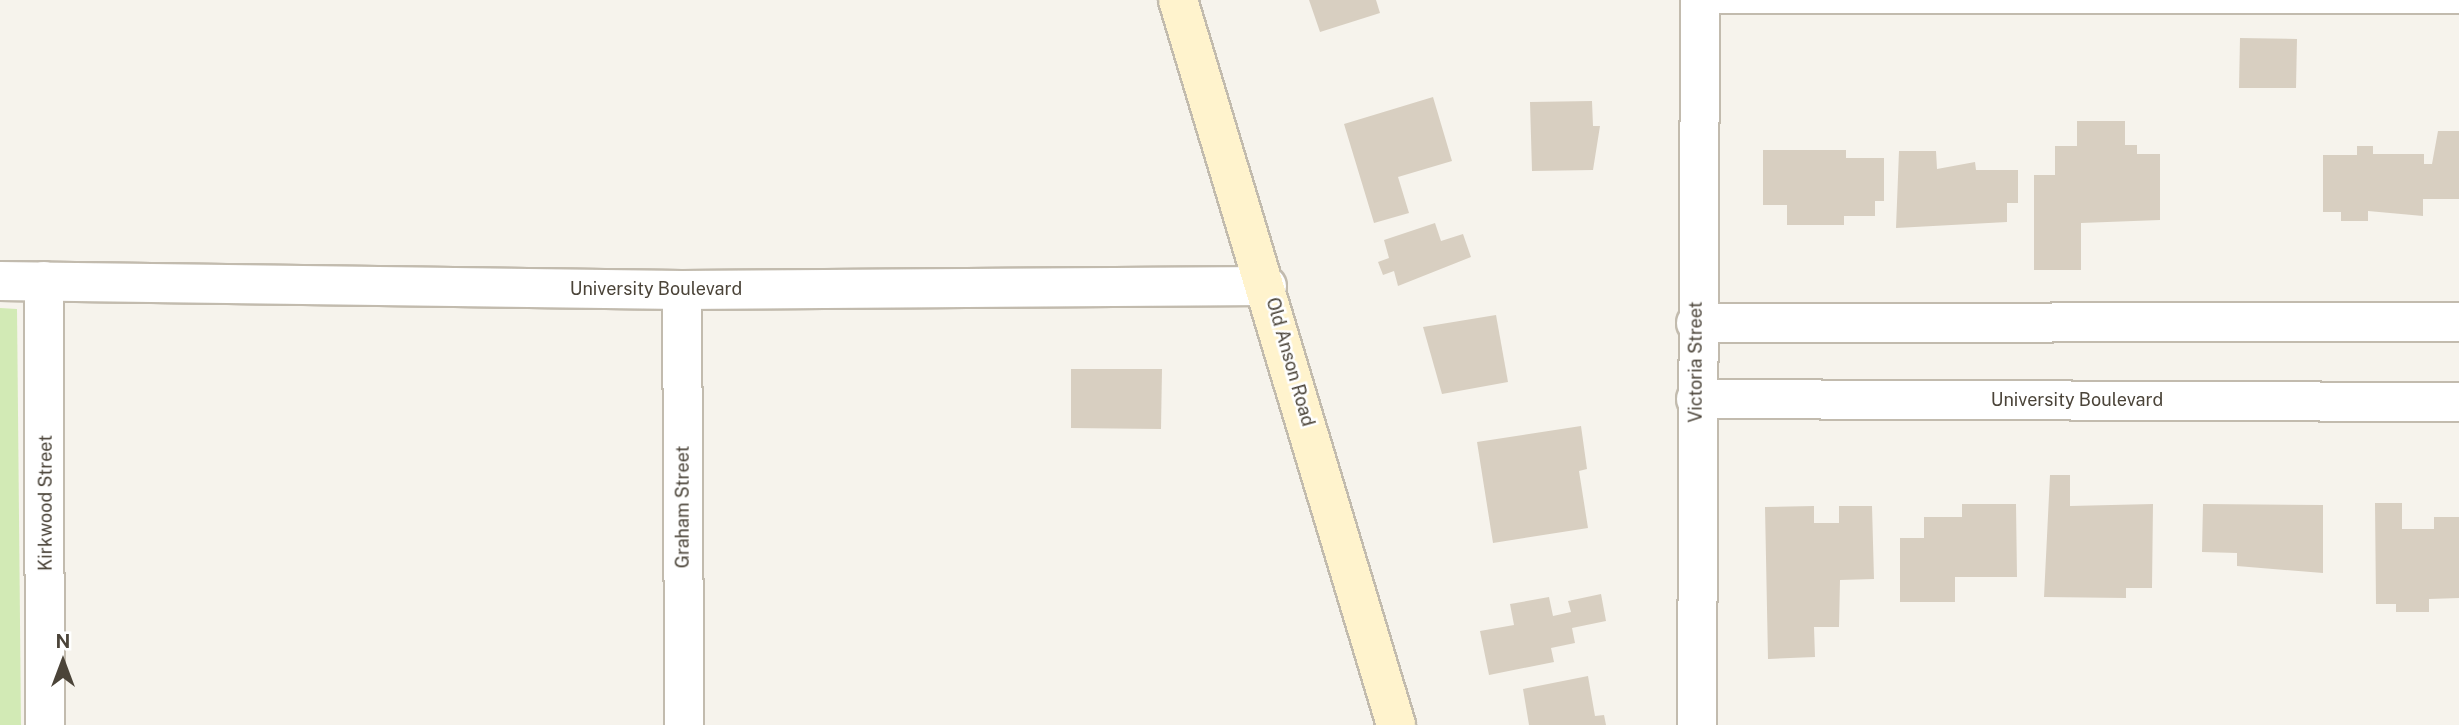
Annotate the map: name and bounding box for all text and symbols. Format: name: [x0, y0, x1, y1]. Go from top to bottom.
street label: University Boulevard: [570, 278, 742, 300]
street label: Old Anson Road: [1261, 295, 1319, 429]
street label: Victoria Street: [1685, 301, 1707, 423]
street label: University Boulevard: [1991, 389, 2163, 411]
street label: Kirkwood Street: [35, 435, 57, 571]
street label: Graham Street: [672, 446, 694, 568]
north arrow: [28, 627, 98, 697]
text: N: [56, 630, 70, 652]

